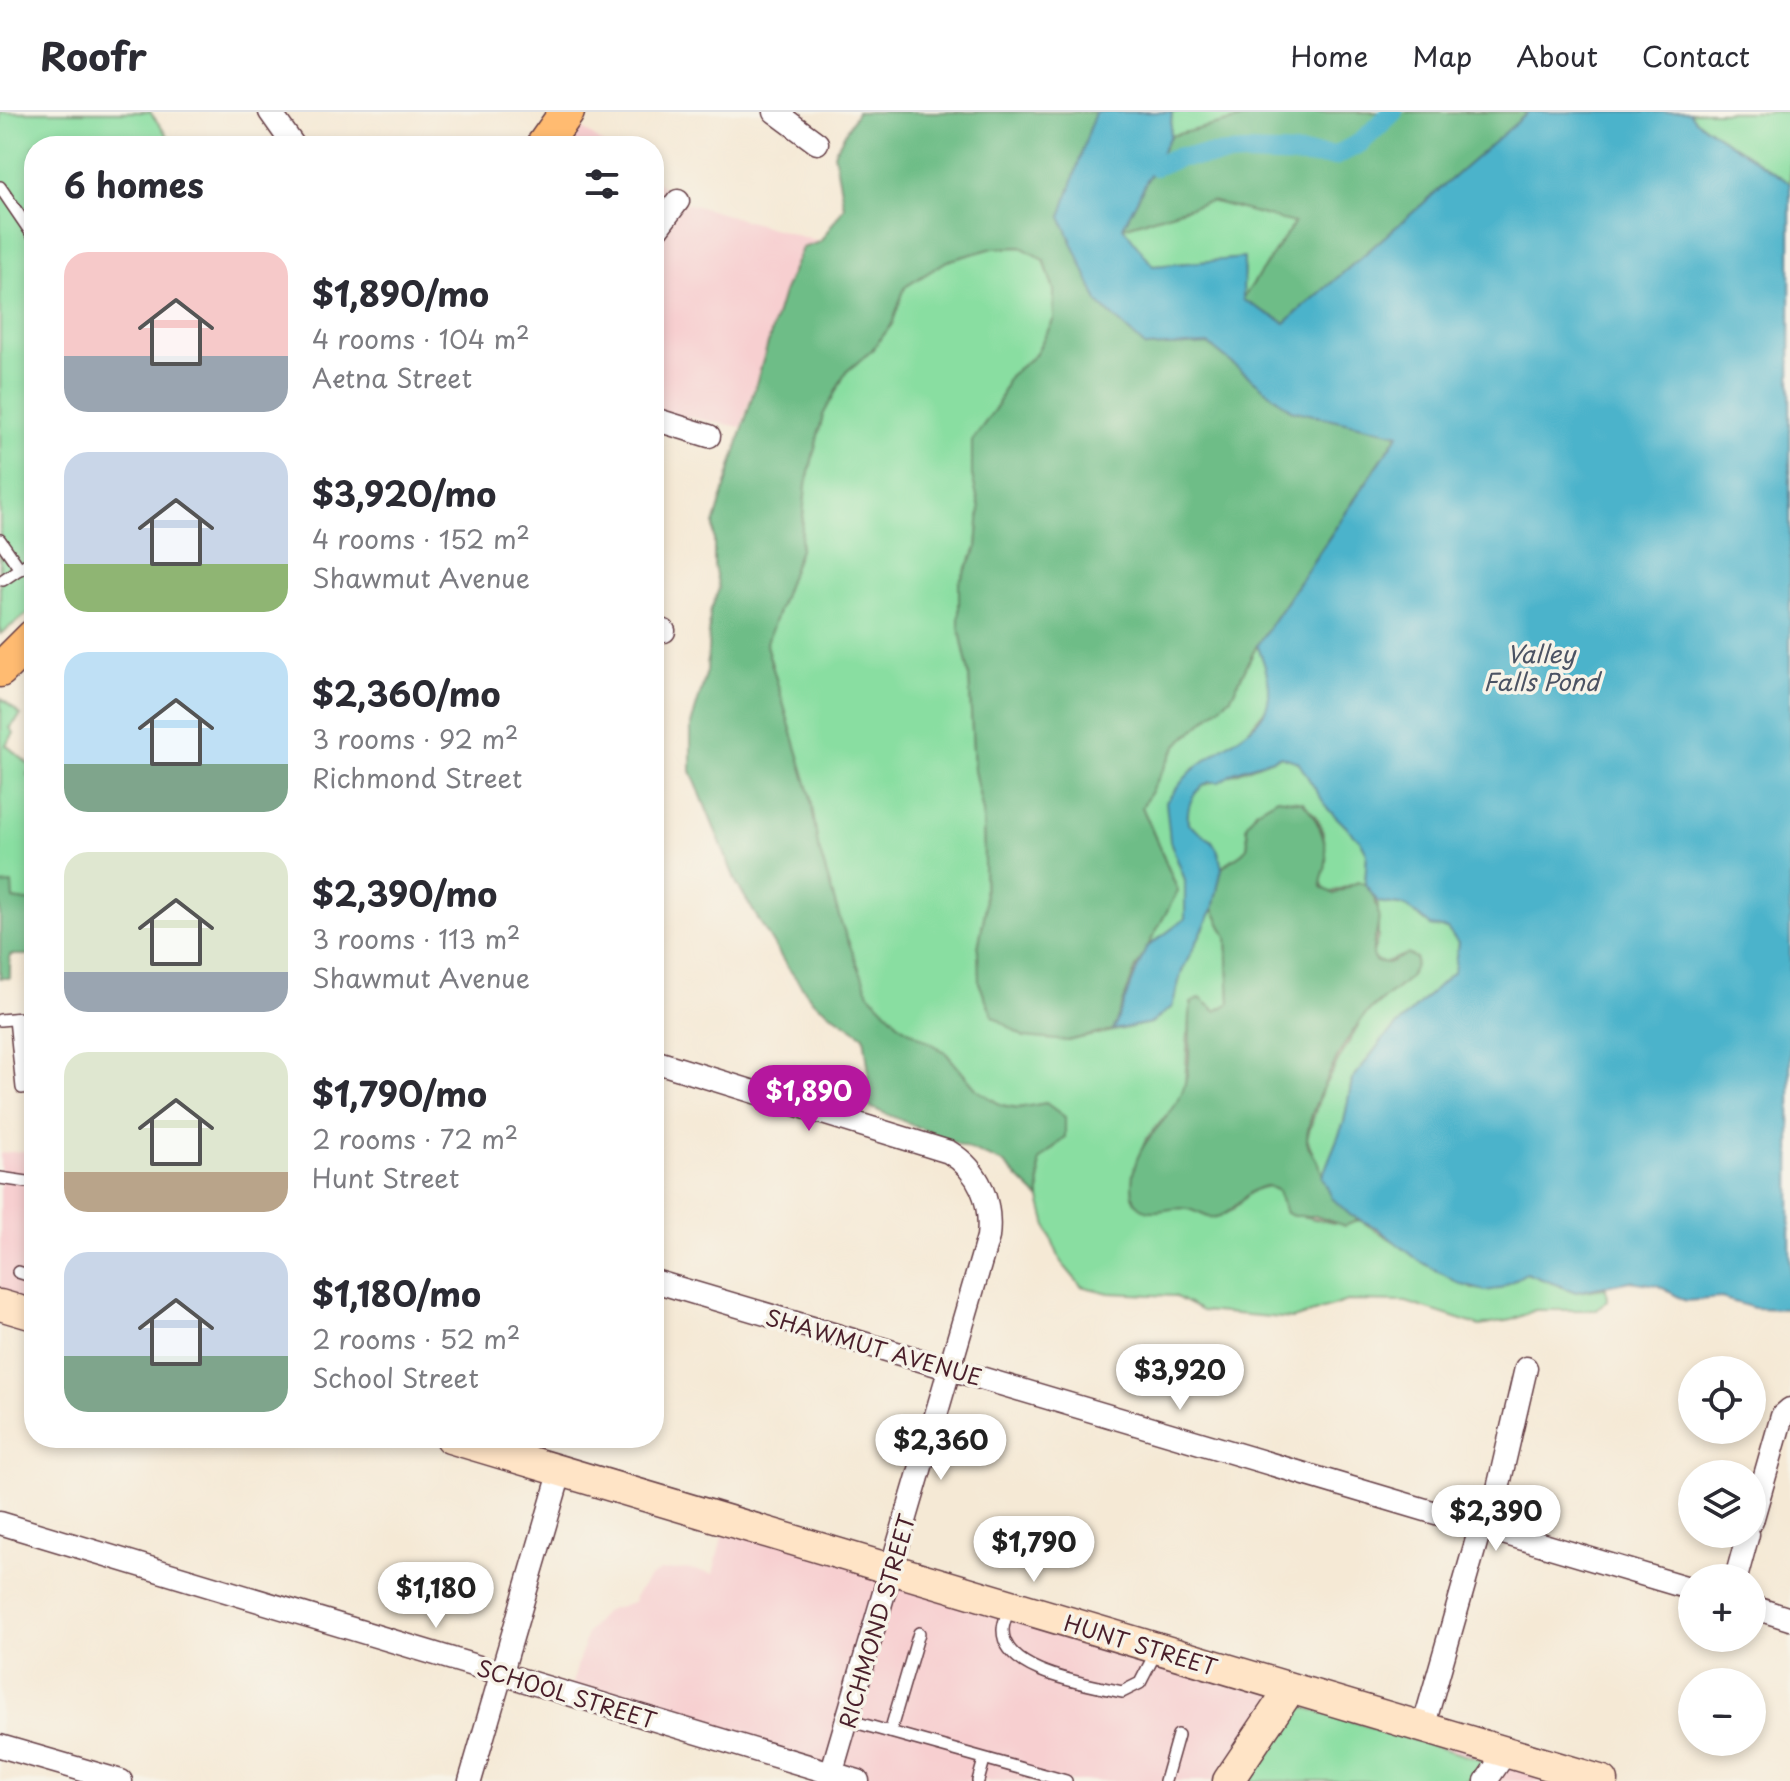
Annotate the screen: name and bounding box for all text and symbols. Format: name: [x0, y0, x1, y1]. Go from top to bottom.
text: Roofr: [40, 27, 147, 84]
text: Home: [1290, 34, 1368, 77]
text: Map: [1412, 34, 1472, 77]
text: About: [1516, 34, 1598, 77]
text: Contact: [1642, 34, 1750, 77]
text: 6 homes: [64, 158, 204, 210]
icon: filters: [580, 162, 624, 206]
text: $1,890/mo: [312, 267, 489, 319]
icon: home: [128, 284, 224, 380]
text: 4 rooms · 104 m²: [312, 319, 530, 358]
text: Aetna Street: [312, 358, 472, 397]
text: $3,920/mo: [312, 467, 496, 519]
icon: home: [128, 484, 224, 580]
text: 4 rooms · 152 m²: [312, 519, 530, 558]
text: Shawmut Avenue: [312, 558, 530, 597]
water label: Valley Falls Pond: [1483, 635, 1603, 699]
text: $2,360/mo: [312, 667, 500, 719]
icon: home: [128, 684, 224, 780]
text: 3 rooms · 92 m²: [312, 719, 518, 758]
text: Richmond Street: [312, 758, 522, 797]
text: $2,390/mo: [312, 867, 497, 919]
icon: home: [128, 884, 224, 980]
text: 3 rooms · 113 m²: [312, 919, 520, 958]
text: Shawmut Avenue: [312, 958, 530, 997]
pin: $1,890: [744, 1065, 874, 1133]
text: $1,790/mo: [312, 1067, 487, 1119]
text: $1,890: [766, 1071, 852, 1110]
icon: home: [128, 1084, 224, 1180]
text: 2 rooms · 72 m²: [312, 1119, 518, 1158]
text: Hunt Street: [312, 1158, 459, 1197]
text: $1,180/mo: [312, 1267, 481, 1319]
icon: home: [128, 1284, 224, 1380]
street label: SHAWMUT AVENUE: [762, 1299, 986, 1393]
text: 2 rooms · 52 m²: [312, 1319, 520, 1358]
pin: $3,920: [1115, 1344, 1245, 1412]
text: $3,920: [1134, 1350, 1226, 1389]
map controls: [1678, 1356, 1766, 1756]
button: locate: [1678, 1356, 1766, 1444]
text: School Street: [312, 1358, 479, 1397]
pin: $2,360: [876, 1414, 1006, 1482]
text: $2,360: [893, 1420, 989, 1459]
button: layers: [1678, 1460, 1766, 1548]
pin: $2,390: [1431, 1485, 1561, 1553]
text: $2,390: [1450, 1491, 1542, 1530]
street label: RICHMOND STREET: [830, 1510, 922, 1732]
pin: $1,790: [969, 1516, 1099, 1584]
text: $1,790: [992, 1522, 1077, 1561]
pin: $1,180: [371, 1562, 501, 1630]
button: +: [1678, 1564, 1766, 1652]
text: $1,180: [396, 1568, 476, 1607]
street label: HUNT STREET: [1061, 1605, 1221, 1683]
street label: SCHOOL STREET: [473, 1650, 661, 1736]
button: −: [1678, 1668, 1766, 1756]

